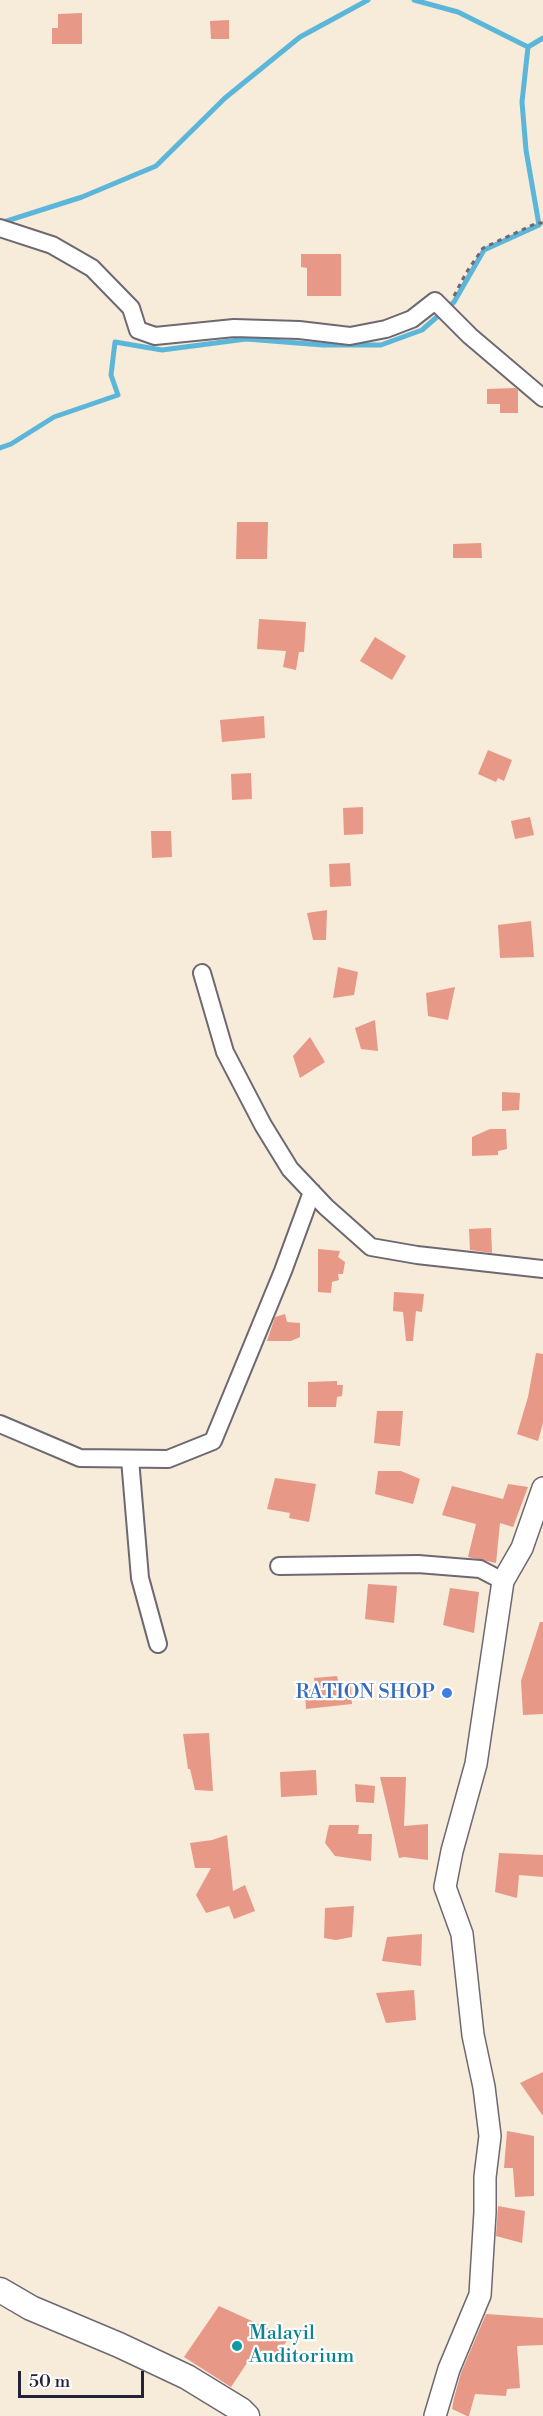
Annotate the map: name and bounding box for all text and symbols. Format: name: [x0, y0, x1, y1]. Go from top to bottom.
place label: RATION SHOP: [296, 1681, 435, 1705]
marker: RATION SHOP: [440, 1686, 454, 1700]
place label: Malayil Auditorium: [249, 2322, 354, 2369]
marker: Malayil Auditorium: [230, 2339, 244, 2353]
scale bar: [21, 2359, 147, 2397]
text: 50 m: [29, 2370, 70, 2393]

